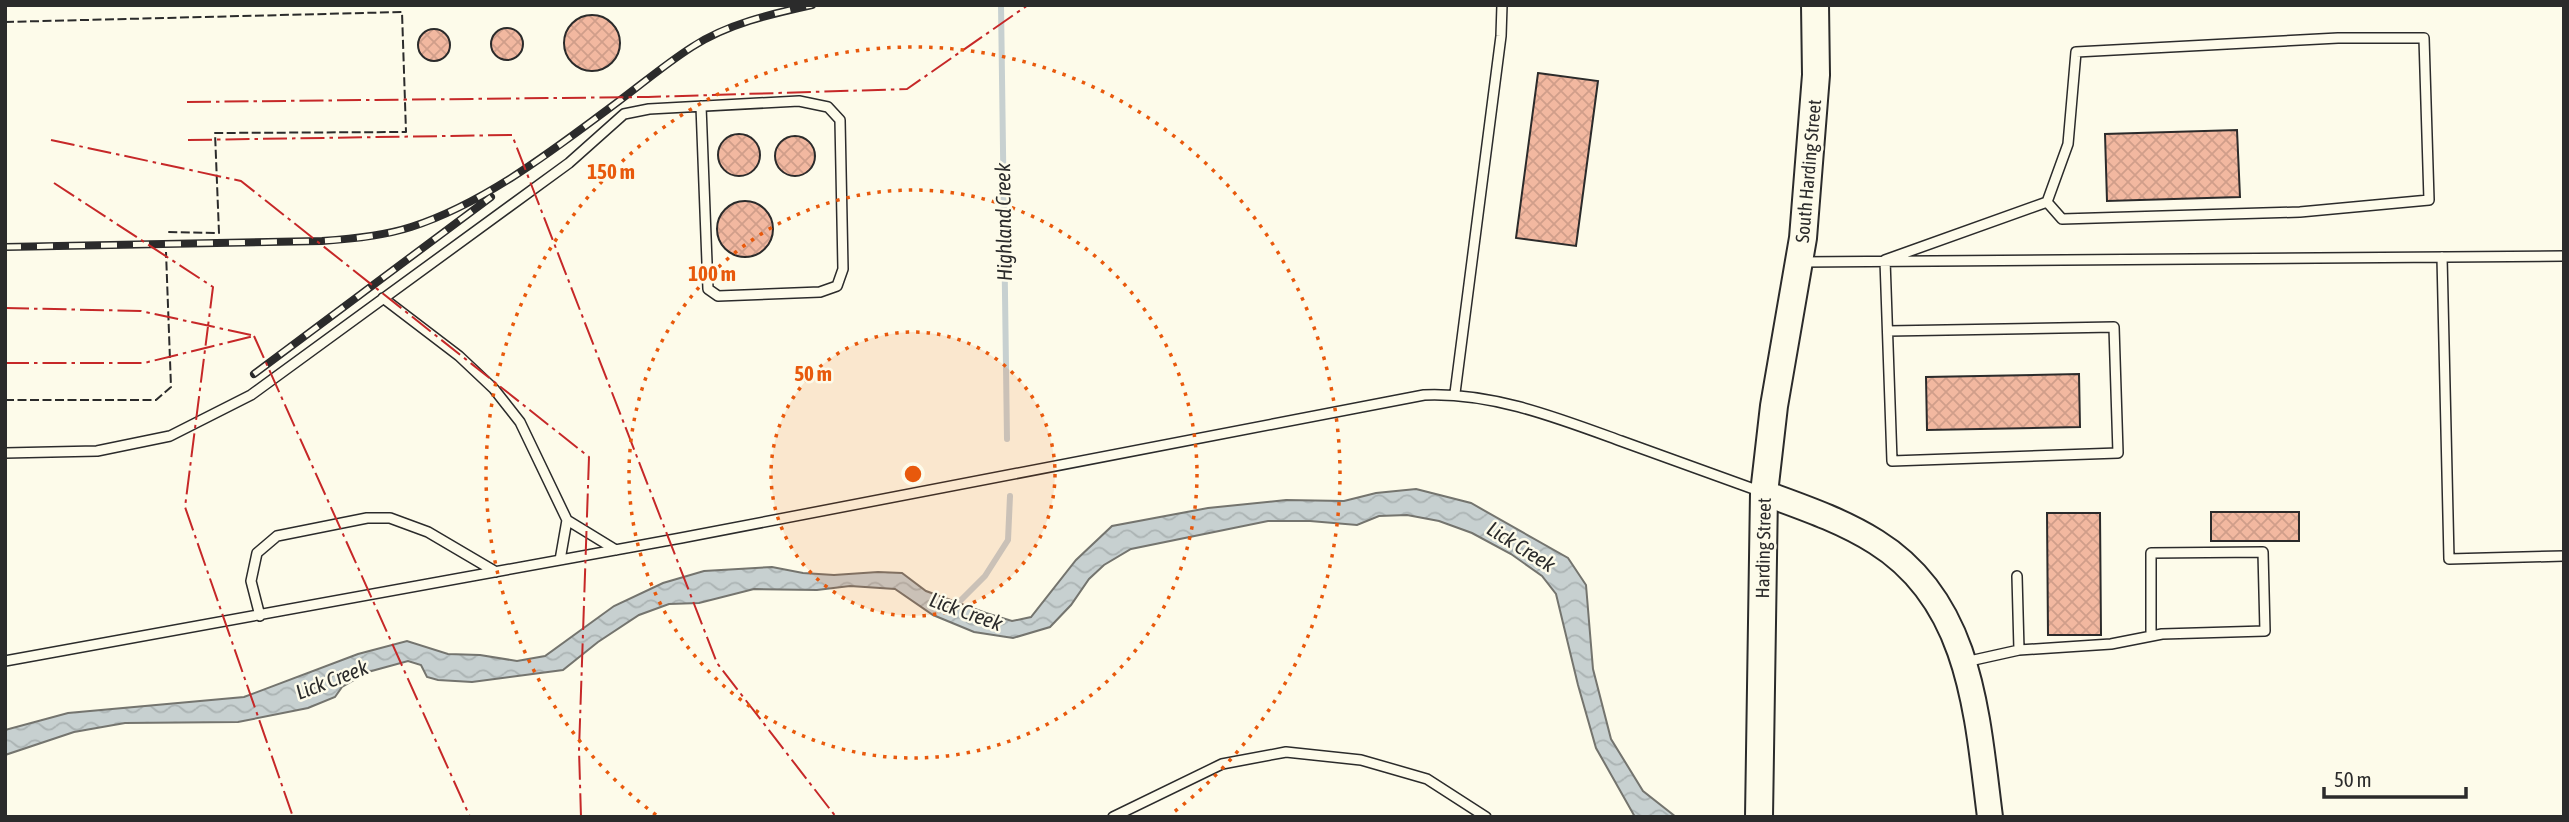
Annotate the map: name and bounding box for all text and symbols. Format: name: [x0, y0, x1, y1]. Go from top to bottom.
street label: South Harding Street: [1791, 98, 1825, 244]
text: 150 m: [587, 159, 635, 183]
water label: Highland Creek: [990, 162, 1016, 281]
text: 100 m: [688, 261, 736, 285]
text: 50 m: [794, 361, 832, 385]
centre of rings: [901, 462, 925, 486]
street label: Harding Street: [1751, 498, 1775, 598]
water label: Lick Creek: [1483, 516, 1561, 577]
water label: Lick Creek: [927, 587, 1007, 636]
water label: Lick Creek: [292, 654, 372, 704]
scale bar: [2324, 756, 2466, 800]
text: 50 m: [2334, 767, 2372, 791]

